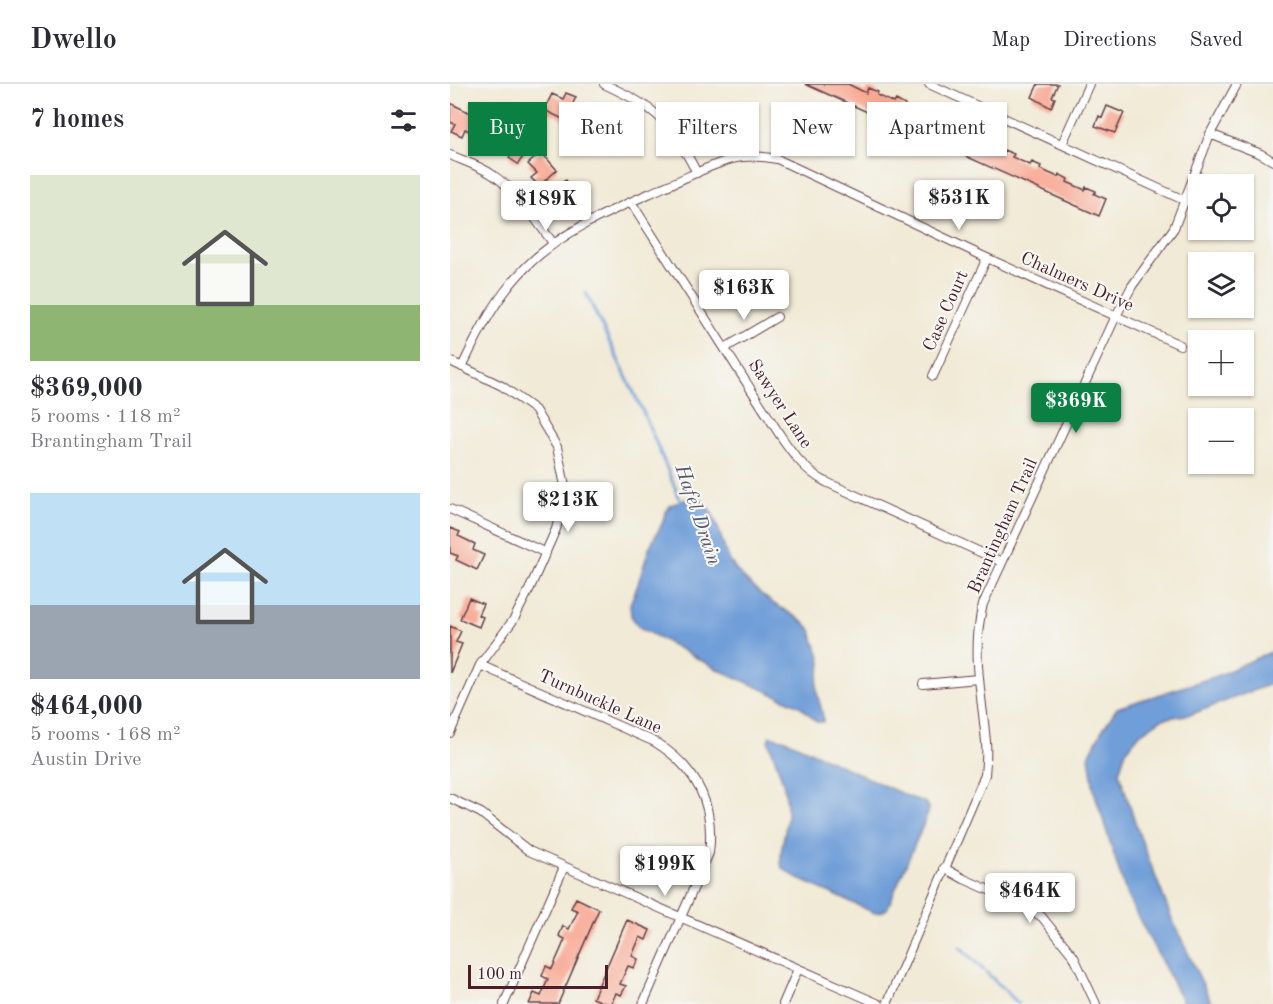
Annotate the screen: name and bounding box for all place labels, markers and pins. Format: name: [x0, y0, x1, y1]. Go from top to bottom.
pin: $531K: [917, 180, 1001, 231]
pin: $189K: [504, 181, 588, 232]
pin: $163K: [702, 270, 786, 321]
pin: $369K: [1034, 383, 1118, 434]
pin: $213K: [526, 482, 610, 533]
pin: $199K: [623, 846, 707, 897]
pin: $464K: [988, 873, 1072, 924]

